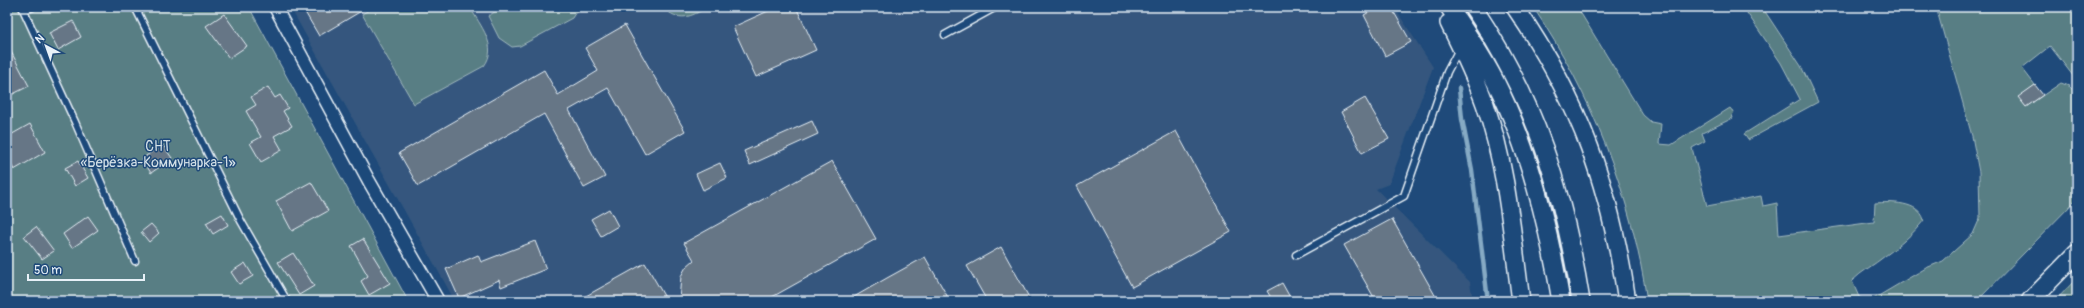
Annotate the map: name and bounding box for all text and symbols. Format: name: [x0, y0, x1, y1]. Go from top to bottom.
north arrow: [26, 26, 66, 66]
text: N: [33, 31, 47, 46]
park label: СНТ «Берёзка-Коммунарка-1»: [80, 138, 236, 171]
scale bar: [28, 256, 144, 282]
text: 50 m: [34, 263, 62, 278]

